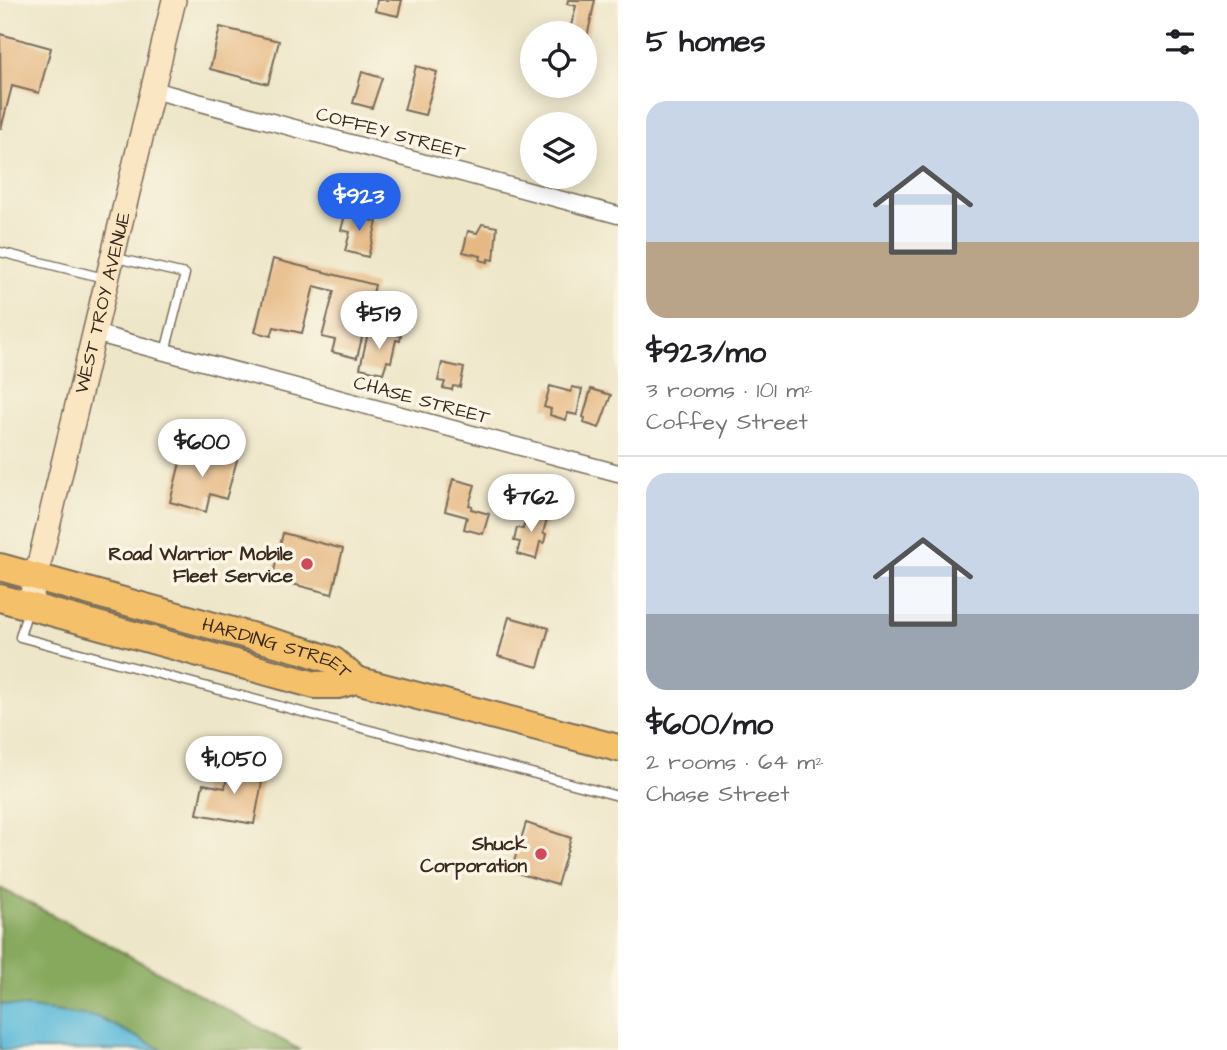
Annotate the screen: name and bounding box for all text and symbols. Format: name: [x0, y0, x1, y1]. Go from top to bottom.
map controls: [520, 21, 597, 189]
button: locate: [520, 21, 597, 98]
text: 5 homes: [646, 21, 766, 63]
icon: filters: [1161, 23, 1199, 61]
street label: COFFEY STREET: [313, 101, 468, 166]
button: layers: [520, 112, 597, 189]
icon: home: [860, 147, 986, 273]
pin: $923: [318, 174, 400, 233]
text: $923: [334, 180, 384, 212]
street label: WEST TROY AVENUE: [68, 209, 138, 396]
pin: $519: [338, 292, 420, 351]
text: $519: [356, 298, 402, 330]
text: $923/mo: [646, 332, 766, 374]
street label: CHASE STREET: [350, 369, 493, 432]
text: 3 rooms · 101 m²: [646, 374, 813, 406]
text: Coffey Street: [646, 406, 808, 438]
pin: $600: [161, 420, 243, 479]
text: $600: [174, 426, 230, 458]
pin: $762: [490, 475, 572, 534]
text: $762: [504, 481, 558, 513]
icon: home: [860, 519, 986, 645]
place label: Road Warrior Mobile Fleet Service: [108, 541, 294, 590]
marker: Road Warrior Mobile Fleet Service: [299, 556, 315, 572]
street label: HARDING STREET: [199, 611, 357, 686]
text: $600/mo: [646, 704, 773, 746]
pin: $1,050: [177, 736, 291, 796]
text: $1,050: [201, 743, 267, 775]
text: 2 rooms · 64 m²: [646, 746, 824, 778]
text: Chase Street: [646, 778, 790, 810]
place label: Shuck Corporation: [420, 831, 527, 880]
marker: Shuck Corporation: [533, 846, 549, 862]

